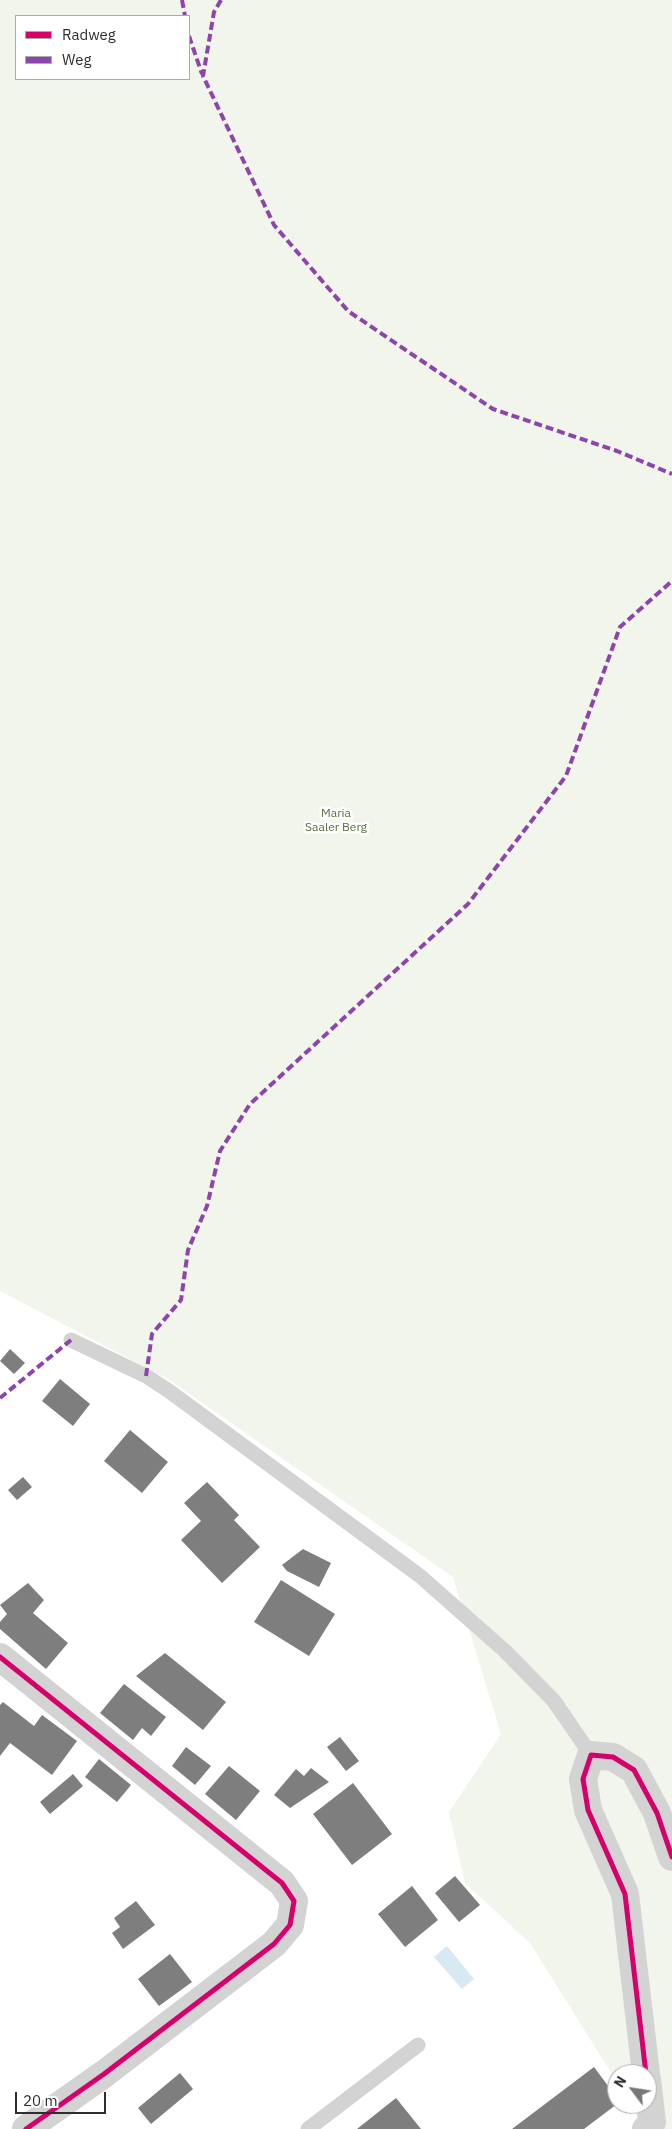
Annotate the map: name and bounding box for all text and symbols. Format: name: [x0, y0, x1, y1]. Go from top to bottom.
legend: [15, 15, 190, 80]
text: Radweg: [62, 25, 116, 44]
text: Weg: [62, 50, 91, 69]
park label: Maria Saaler Berg: [305, 807, 367, 835]
north arrow: [607, 2064, 657, 2114]
text: N: [610, 2073, 630, 2091]
scale bar: [18, 2082, 109, 2114]
text: 20 m: [23, 2091, 58, 2110]

